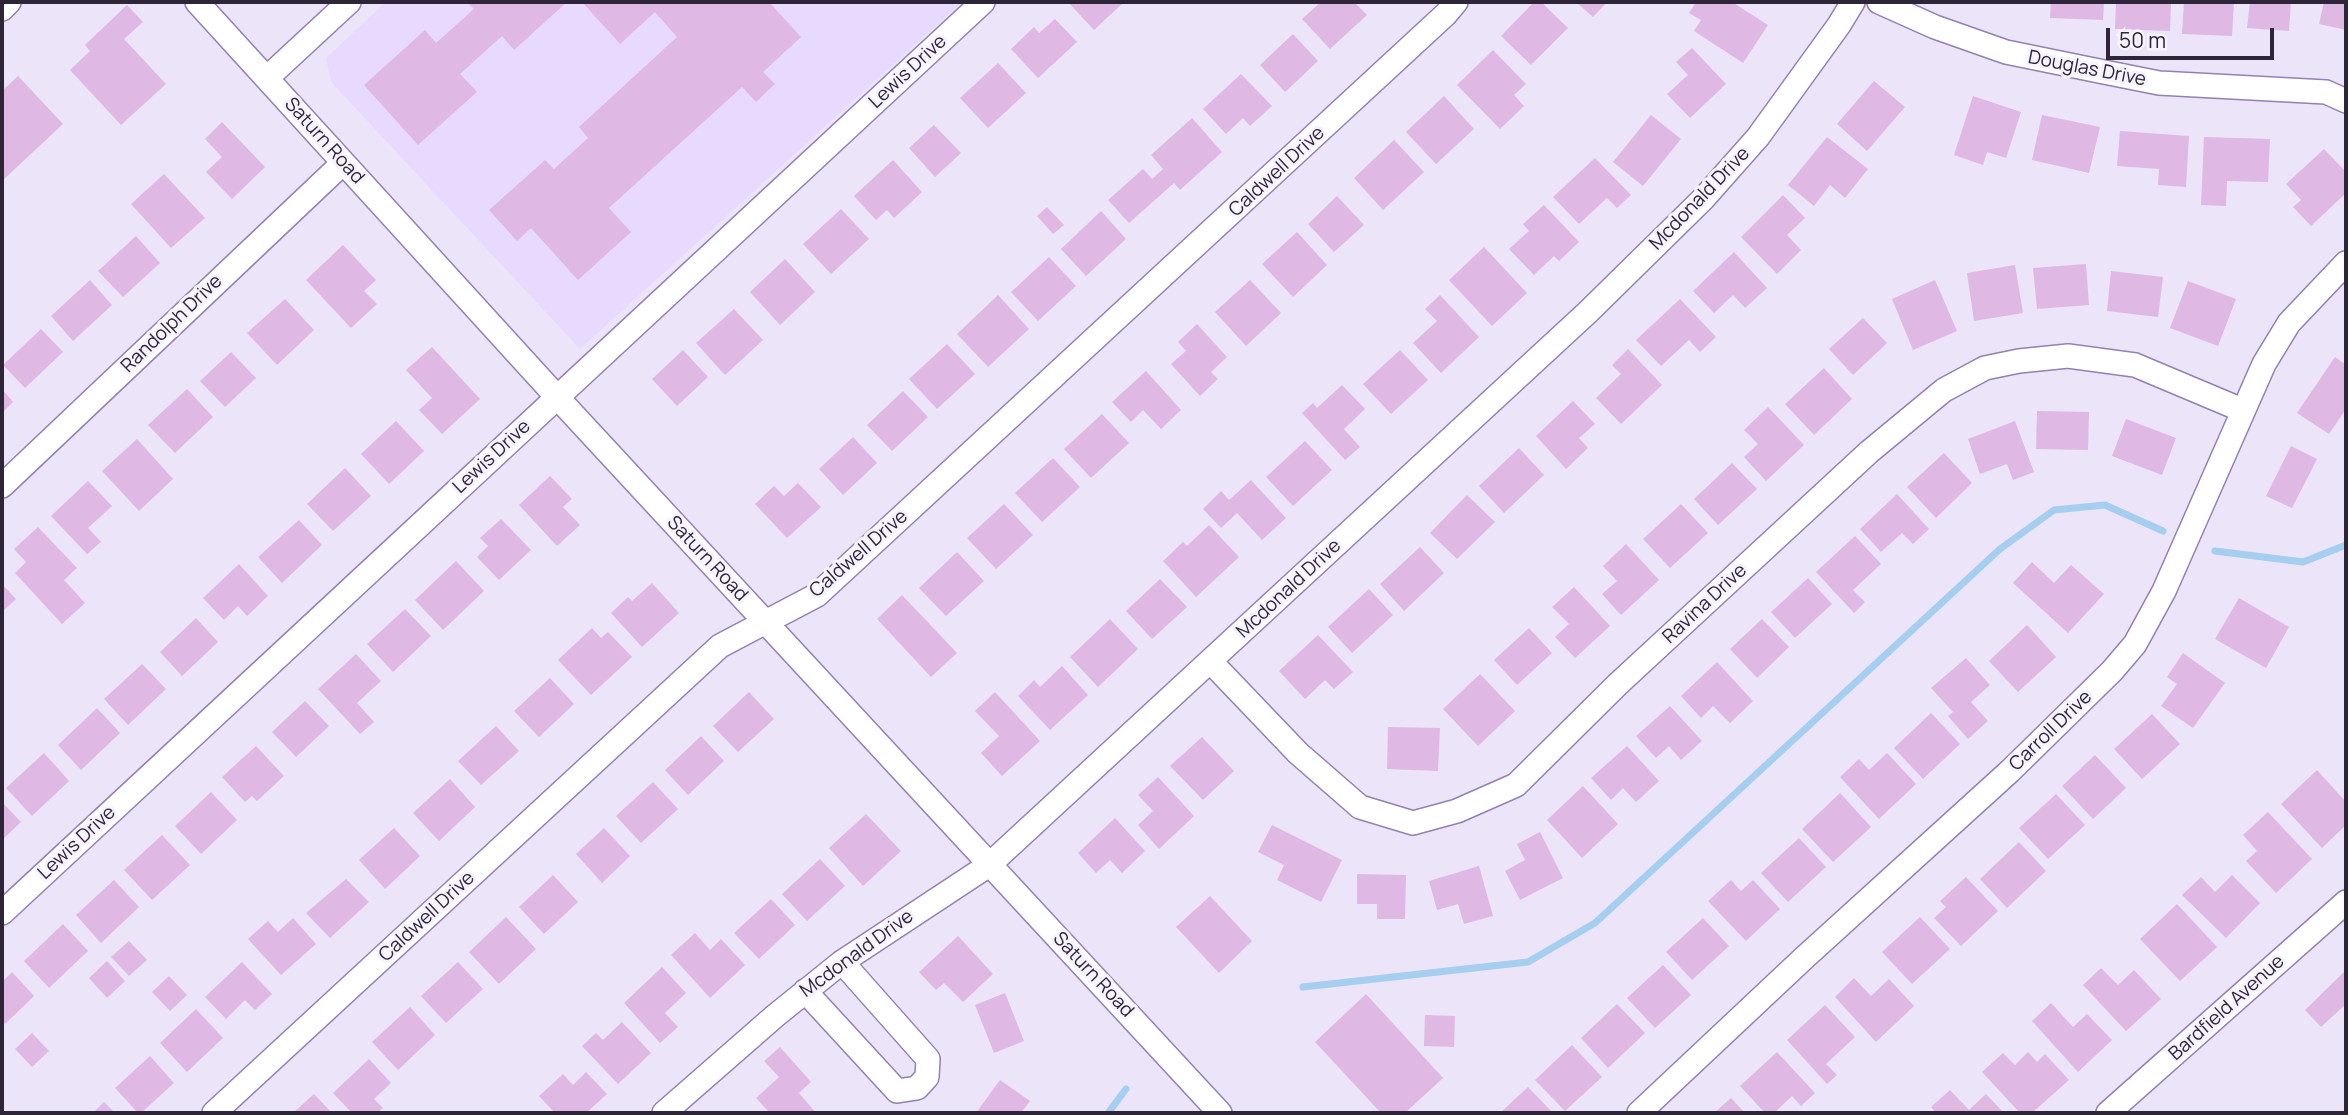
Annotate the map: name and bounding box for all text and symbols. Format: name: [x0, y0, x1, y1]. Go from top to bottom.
scale bar: [2110, 14, 2278, 58]
text: 50 m: [2119, 26, 2166, 54]
street label: Lewis Drive: [865, 30, 951, 114]
street label: Douglas Drive: [2026, 46, 2148, 92]
street label: Saturn Road: [279, 93, 369, 189]
street label: Caldwell Drive: [1225, 122, 1329, 222]
street label: Mcdonald Drive: [1645, 143, 1755, 255]
street label: Randolph Drive: [117, 270, 227, 378]
street label: Lewis Drive: [449, 415, 535, 499]
street label: Caldwell Drive: [805, 505, 913, 603]
street label: Saturn Road: [662, 512, 752, 606]
street label: Mcdonald Drive: [1232, 535, 1346, 643]
street label: Ravina Drive: [1658, 559, 1752, 649]
street label: Carroll Drive: [2005, 686, 2097, 776]
street label: Lewis Drive: [34, 801, 120, 885]
street label: Caldwell Drive: [375, 867, 479, 967]
street label: Mcdonald Drive: [796, 905, 918, 1003]
street label: Saturn Road: [1048, 928, 1138, 1022]
street label: Bardfield Avenue: [2165, 950, 2289, 1066]

